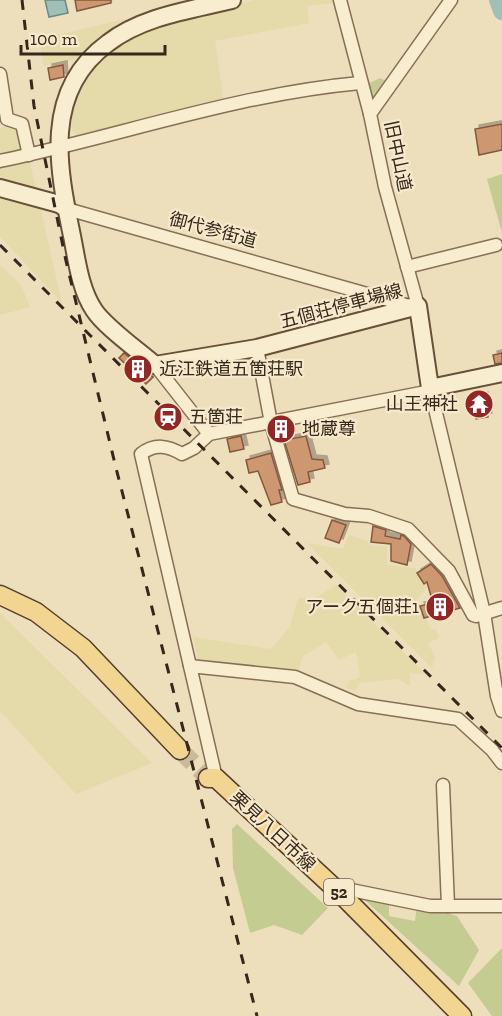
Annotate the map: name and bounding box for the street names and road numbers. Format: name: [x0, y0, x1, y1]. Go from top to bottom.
street label: 旧中山道: [380, 118, 416, 194]
street label: 御代参街道: [167, 208, 259, 252]
street label: 五個荘停車場線: [277, 279, 405, 333]
street label: 栗見八日市線: [226, 786, 320, 876]
road number: 52: [324, 879, 354, 905]

